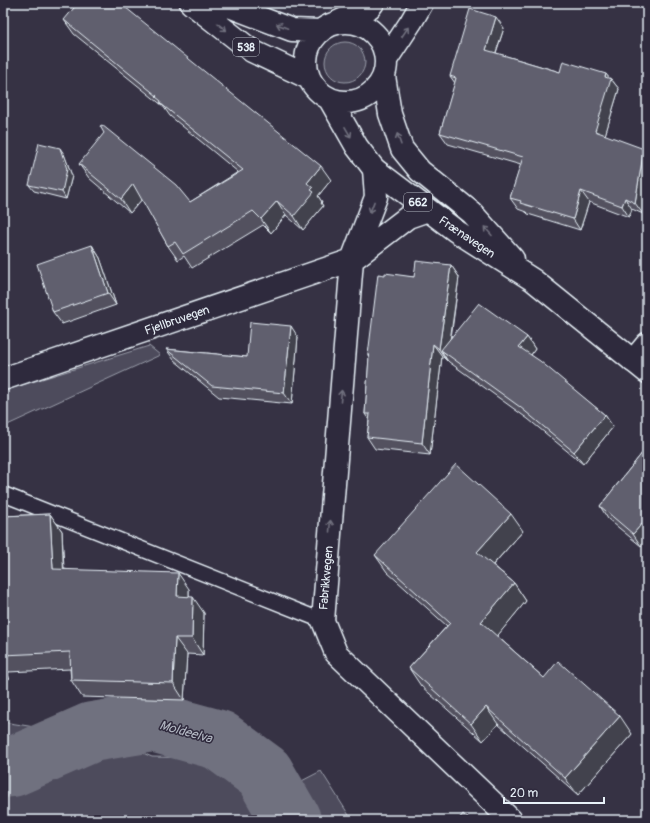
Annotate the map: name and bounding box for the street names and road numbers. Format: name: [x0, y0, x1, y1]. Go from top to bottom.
road number: 538: [233, 38, 259, 56]
road number: 662: [404, 193, 432, 211]
street label: Frænavegen: [436, 213, 498, 262]
street label: Fjellbruvegen: [143, 302, 212, 339]
street label: Fabrikkvegen: [316, 545, 337, 611]

